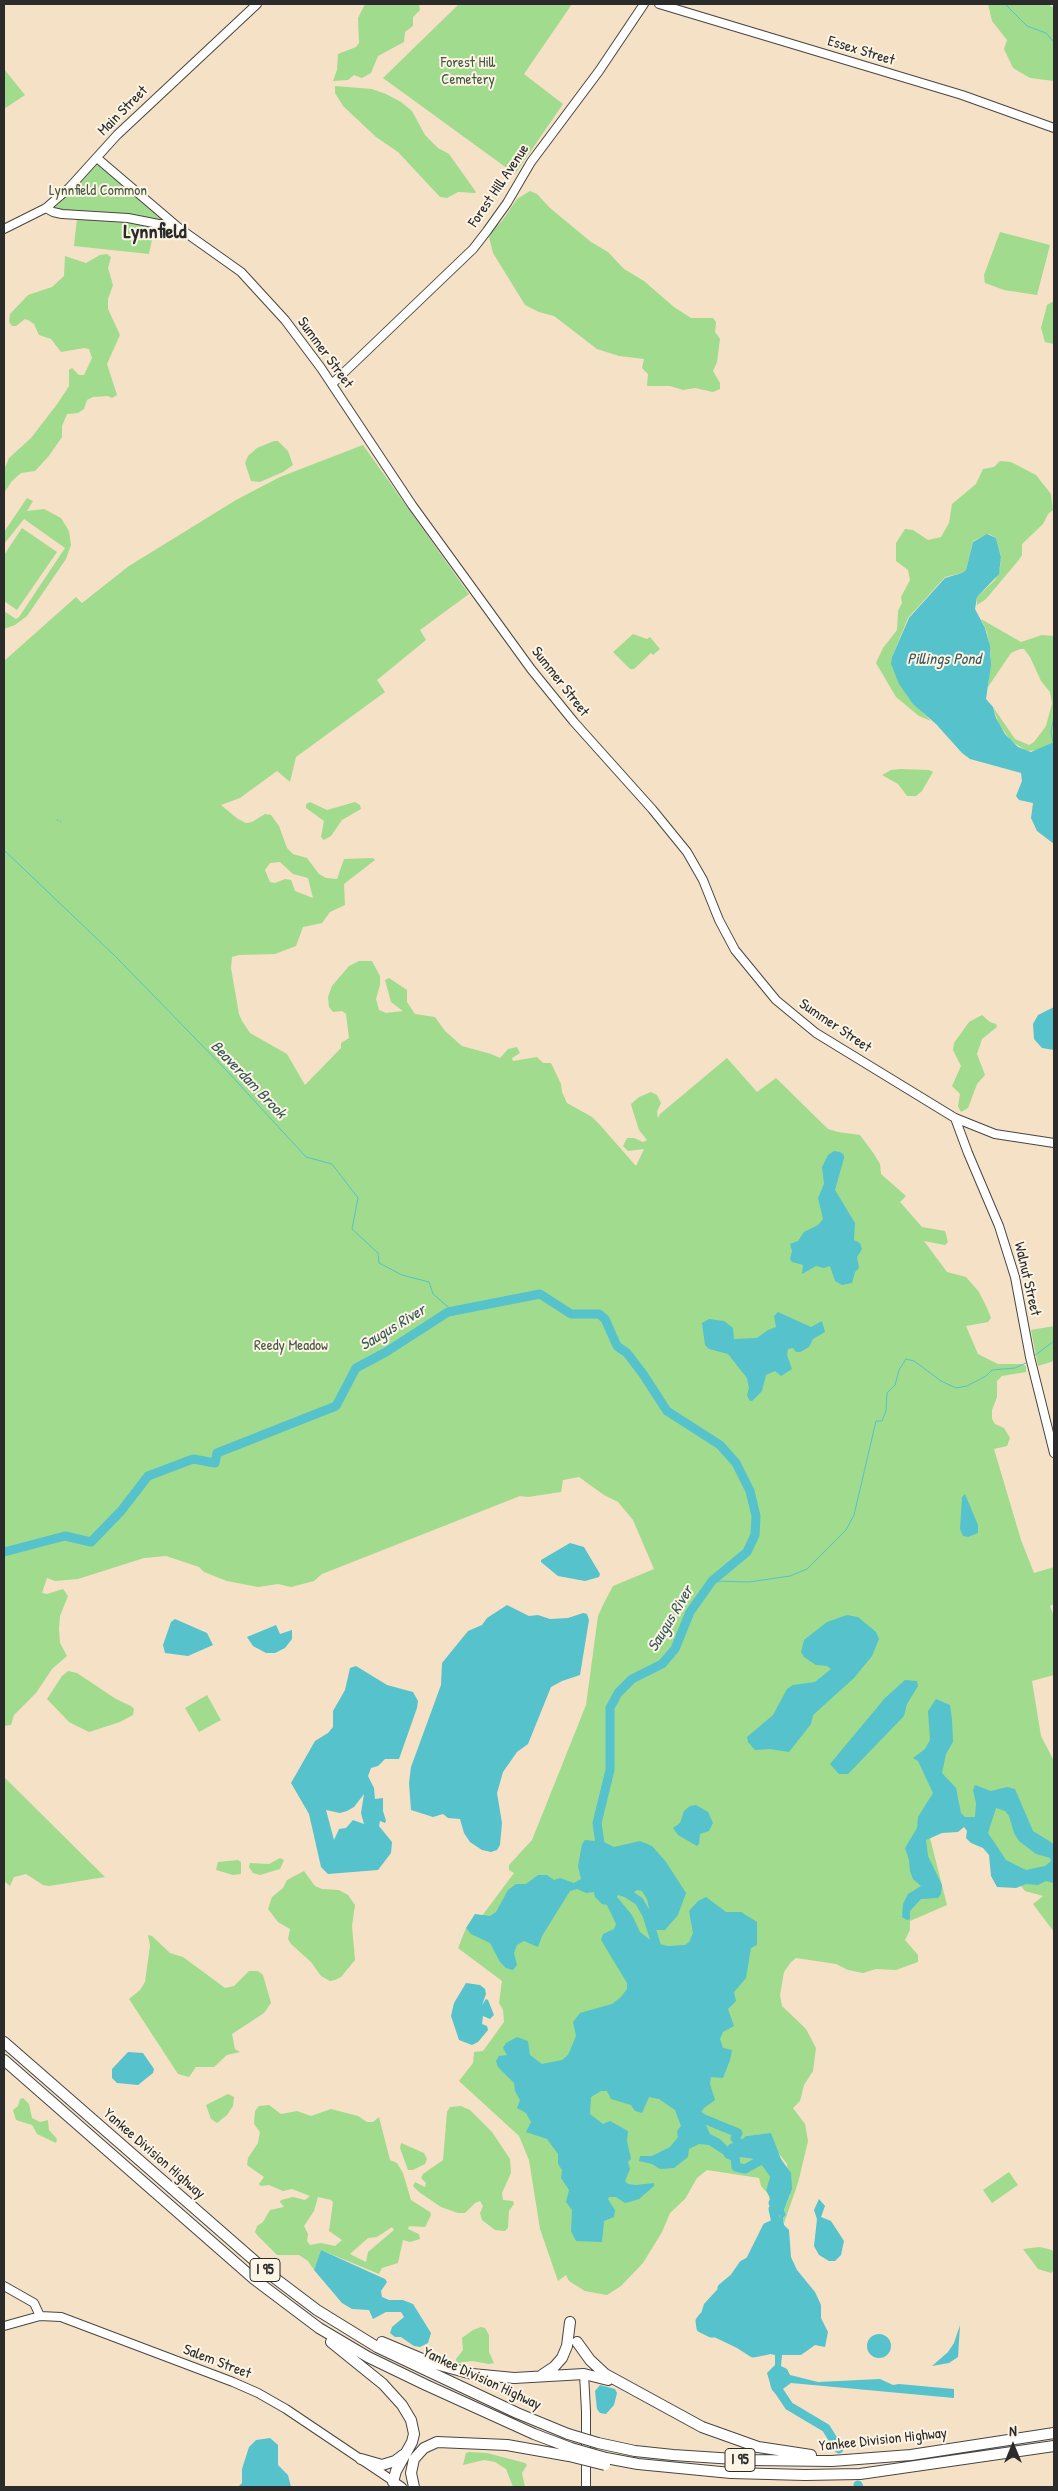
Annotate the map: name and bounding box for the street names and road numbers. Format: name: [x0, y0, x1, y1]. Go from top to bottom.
street label: Essex Street: [825, 32, 897, 70]
street label: Main Street: [94, 82, 152, 140]
street label: Forest Hill Avenue: [465, 141, 533, 231]
street label: Summer Street: [293, 314, 357, 392]
street label: Summer Street: [527, 644, 593, 720]
street label: Summer Street: [795, 995, 875, 1057]
street label: Walnut Street: [1010, 1240, 1044, 1318]
street label: Yankee Division Highway: [100, 2105, 208, 2203]
road number: I 95: [250, 2258, 280, 2282]
street label: Salem Street: [180, 2341, 254, 2383]
street label: Yankee Division Highway: [420, 2344, 544, 2414]
street label: Yankee Division Highway: [818, 2424, 948, 2456]
road number: I 95: [725, 2448, 755, 2472]

